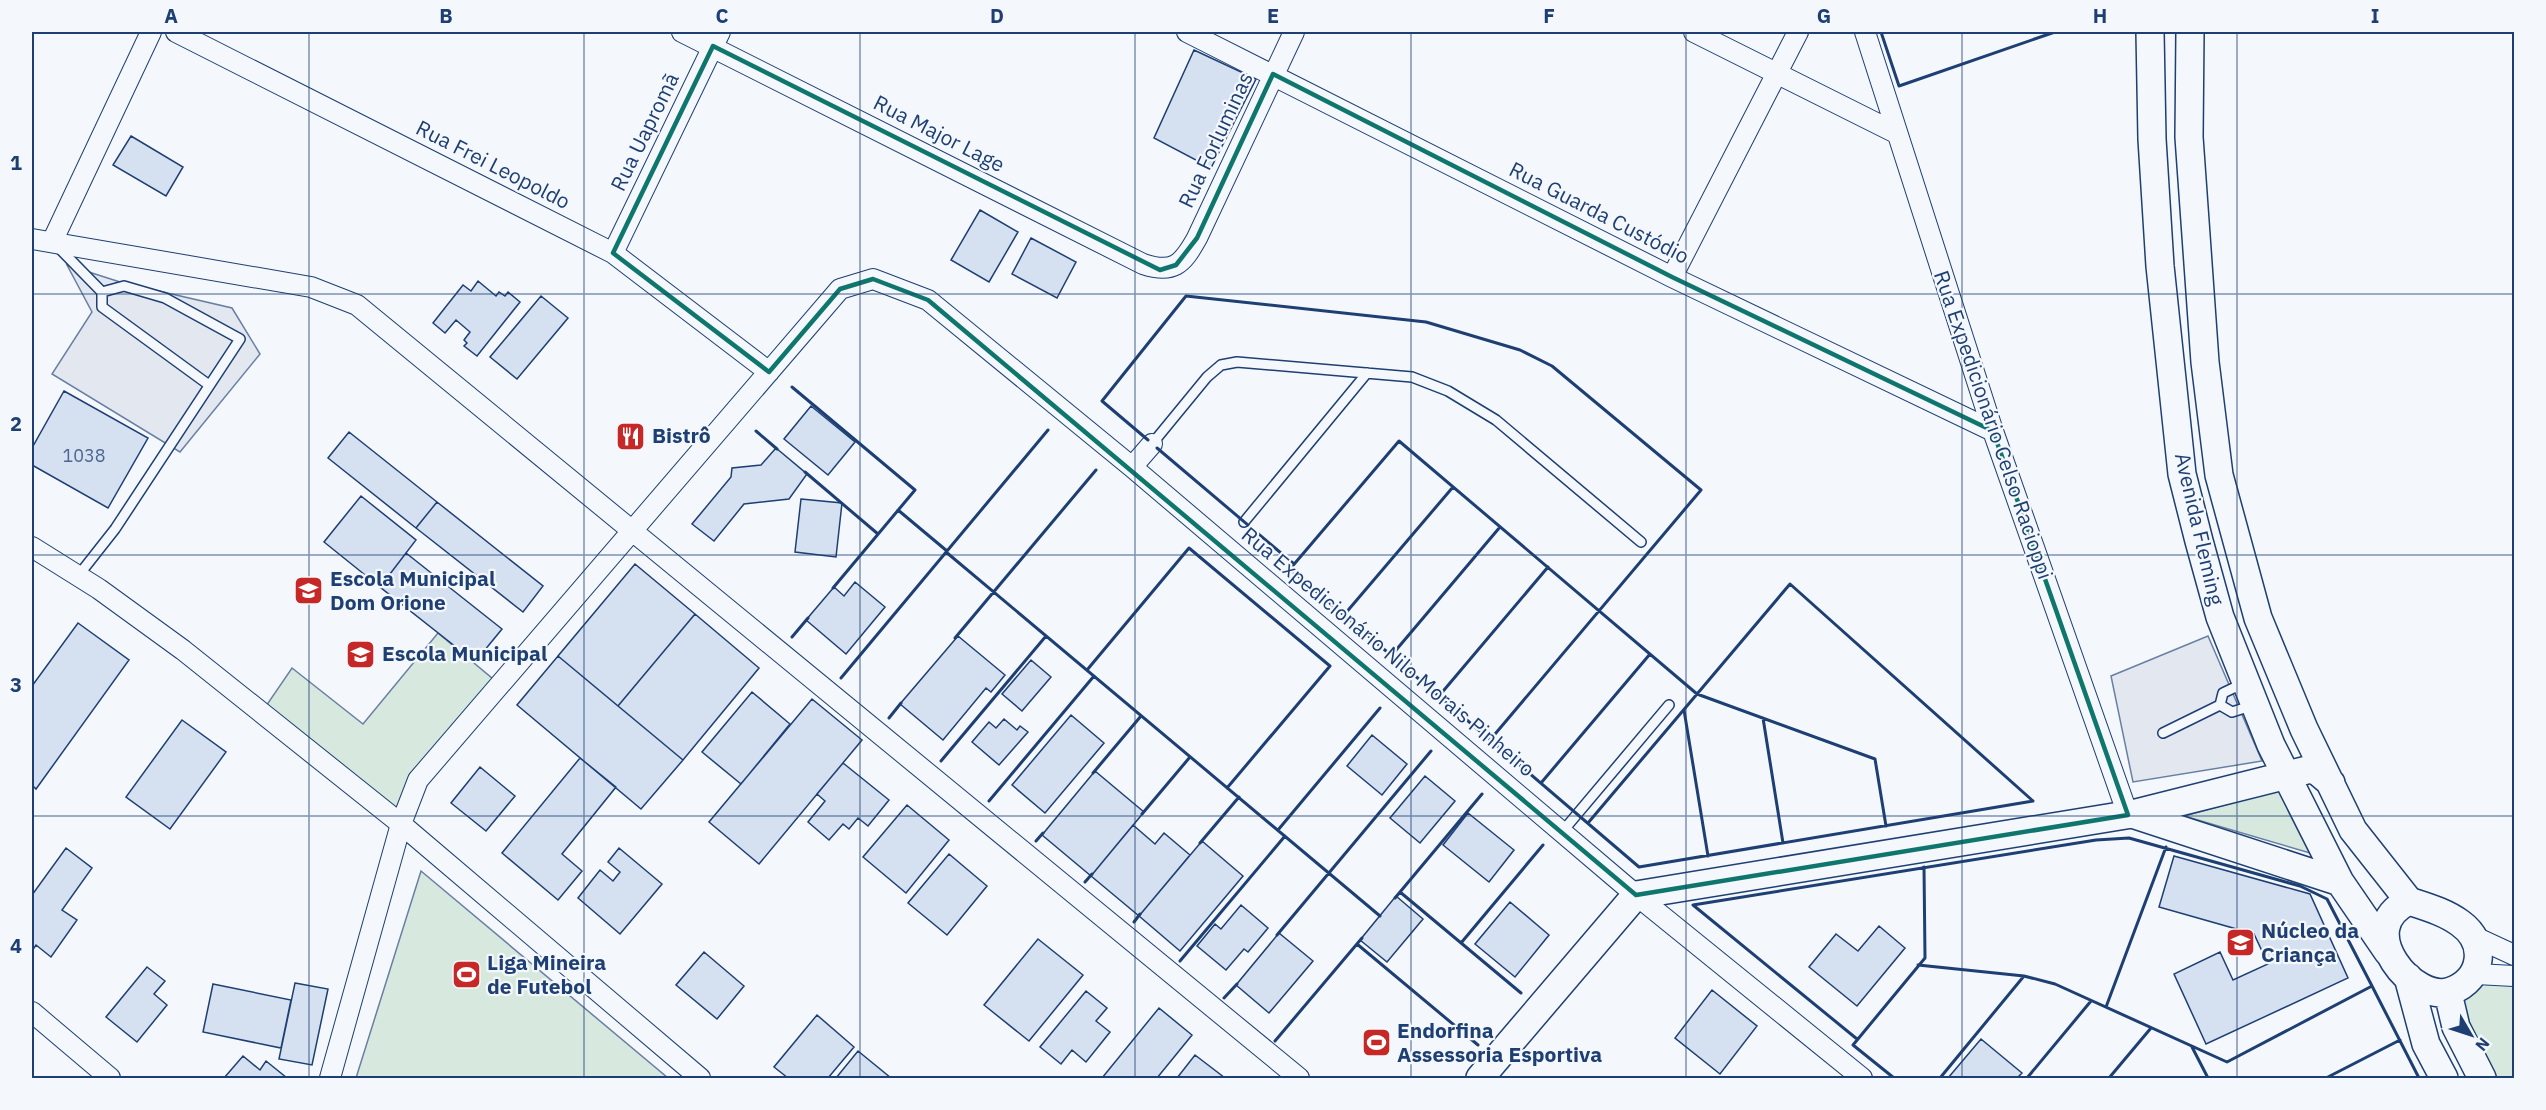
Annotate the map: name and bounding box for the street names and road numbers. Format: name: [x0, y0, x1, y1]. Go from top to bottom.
street label: Rua Forluminas: [1171, 67, 1259, 212]
street label: Rua Uapromã: [603, 68, 685, 195]
street label: Rua Major Lage: [869, 88, 1010, 178]
street label: Rua Frei Leopoldo: [412, 113, 575, 215]
street label: Rua Guarda Custódio: [1505, 155, 1694, 270]
street label: Rua Expedicionário Celso Racioppi: [1928, 267, 2060, 583]
street label: Avenida Fleming: [2169, 450, 2231, 608]
street label: Rua Expedicionário Nilo Morais Pinheiro: [1236, 520, 1541, 782]

